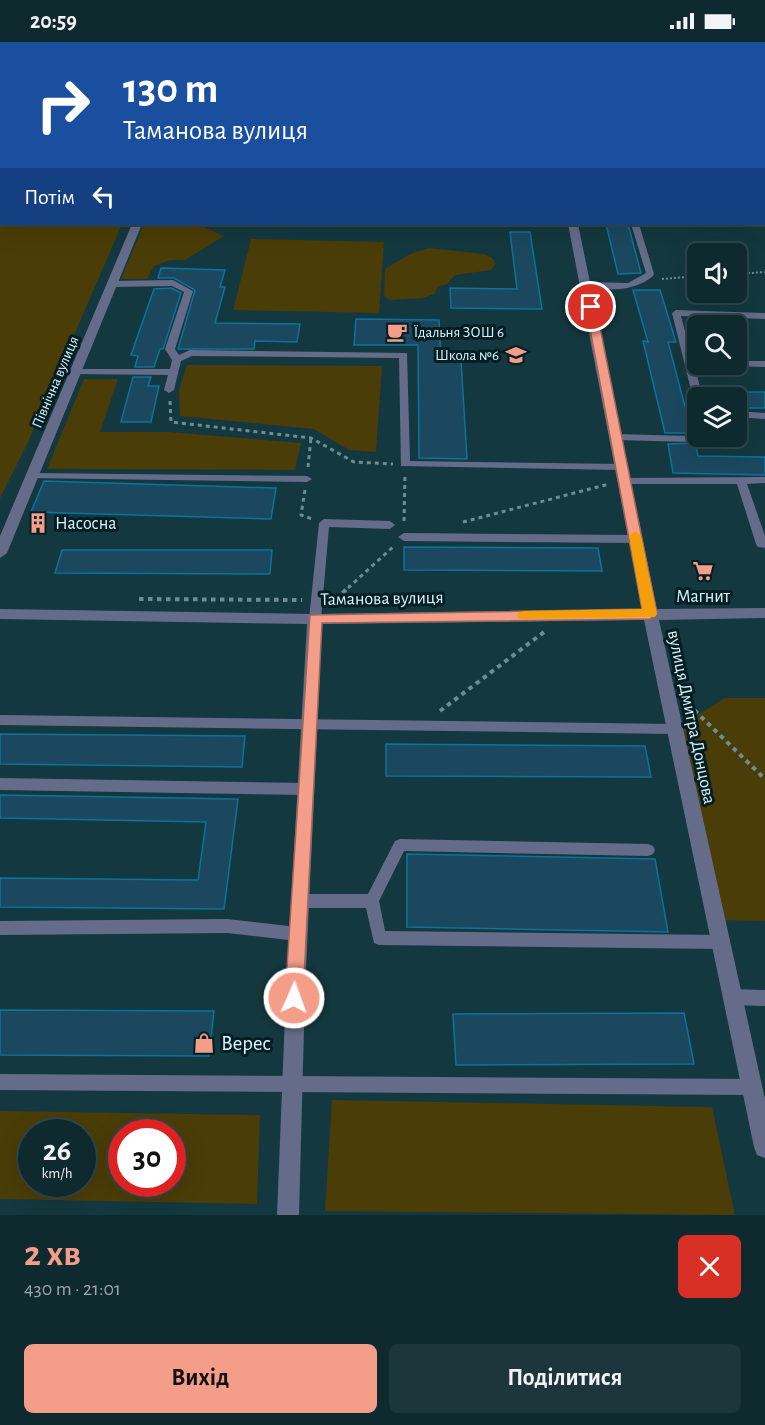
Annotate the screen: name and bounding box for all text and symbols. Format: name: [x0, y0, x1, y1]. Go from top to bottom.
text: 20:59: [30, 10, 77, 32]
icon: right: [24, 66, 102, 144]
text: 130 m: [123, 68, 218, 110]
text: Таманова вулиця: [123, 117, 308, 144]
icon: left: [87, 180, 120, 213]
text: Потім: [24, 186, 75, 208]
map controls: [687, 243, 747, 447]
button: sound: [687, 243, 747, 303]
pin: [565, 281, 616, 332]
icon: arrive: [574, 290, 607, 323]
button: search: [687, 315, 747, 375]
cafe icon: Їдальня ЗОШ 6: [385, 320, 409, 344]
place label: Їдальня ЗОШ 6: [414, 324, 504, 340]
street label: Північна вулиця: [29, 334, 82, 430]
school or university icon: Школа №6: [504, 343, 528, 367]
place label: Школа №6: [435, 348, 499, 363]
button: layers: [687, 387, 747, 447]
building icon: Насосна: [26, 511, 50, 535]
place label: Насосна: [55, 515, 117, 533]
supermarket icon: Магнит: [691, 559, 715, 583]
place label: Магнит: [676, 588, 731, 606]
street label: Таманова вулиця: [320, 589, 444, 609]
street label: вулиця Дмитра Донцова: [664, 629, 718, 806]
position arrow: [262, 966, 326, 1030]
shop icon: Верес: [192, 1031, 216, 1055]
place label: Верес: [221, 1033, 271, 1054]
speed limit sign: 30: [108, 1119, 186, 1197]
text: 26: [43, 1136, 71, 1166]
text: km/h: [42, 1166, 72, 1181]
button: close: [678, 1235, 741, 1298]
text: 2 хв: [24, 1236, 81, 1272]
text: 430 m · 21:01: [24, 1279, 121, 1299]
button: Вихід: [24, 1344, 377, 1413]
button: Поділитися: [389, 1344, 741, 1413]

